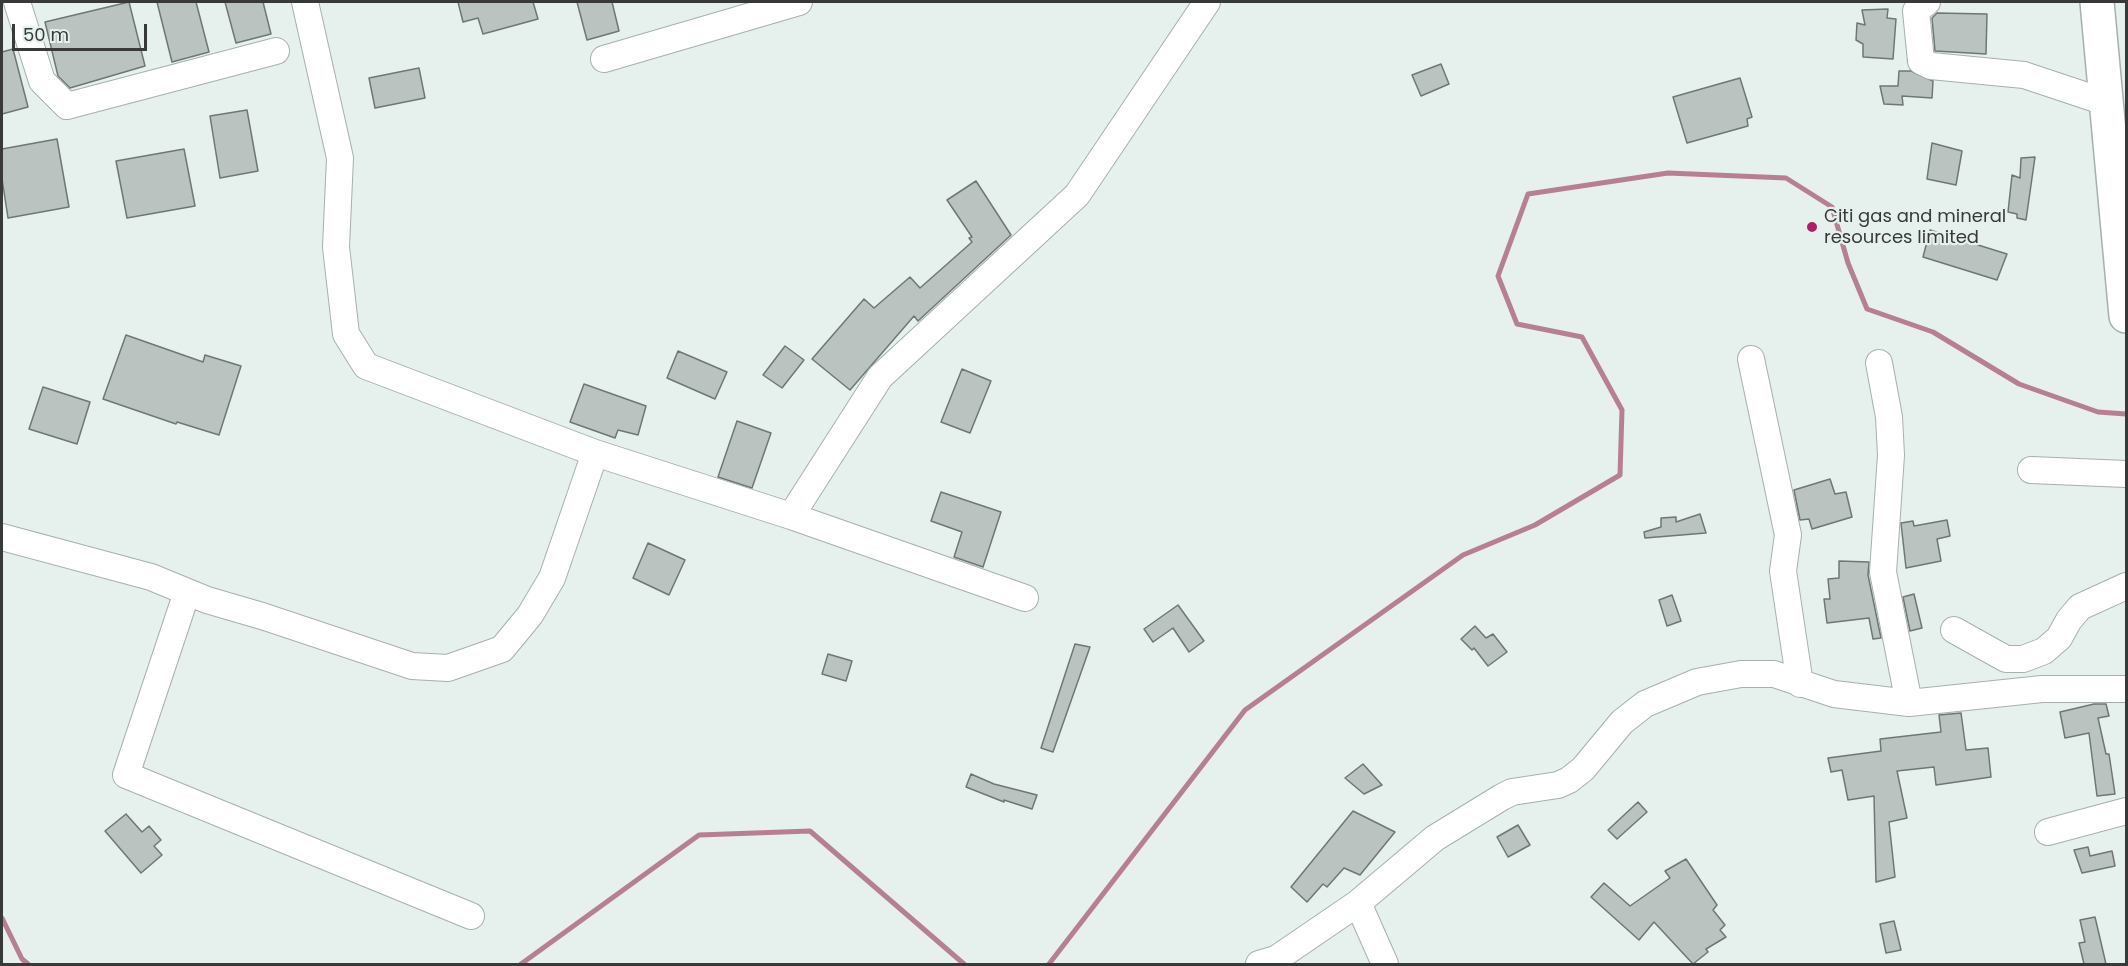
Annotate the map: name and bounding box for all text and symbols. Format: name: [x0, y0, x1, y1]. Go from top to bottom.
scale bar: [15, 12, 150, 50]
text: 50 m: [23, 22, 69, 47]
place label: Citi gas and mineral resources limited: [1824, 206, 2006, 248]
marker: Citi gas and mineral resources limited: [1805, 220, 1819, 234]

